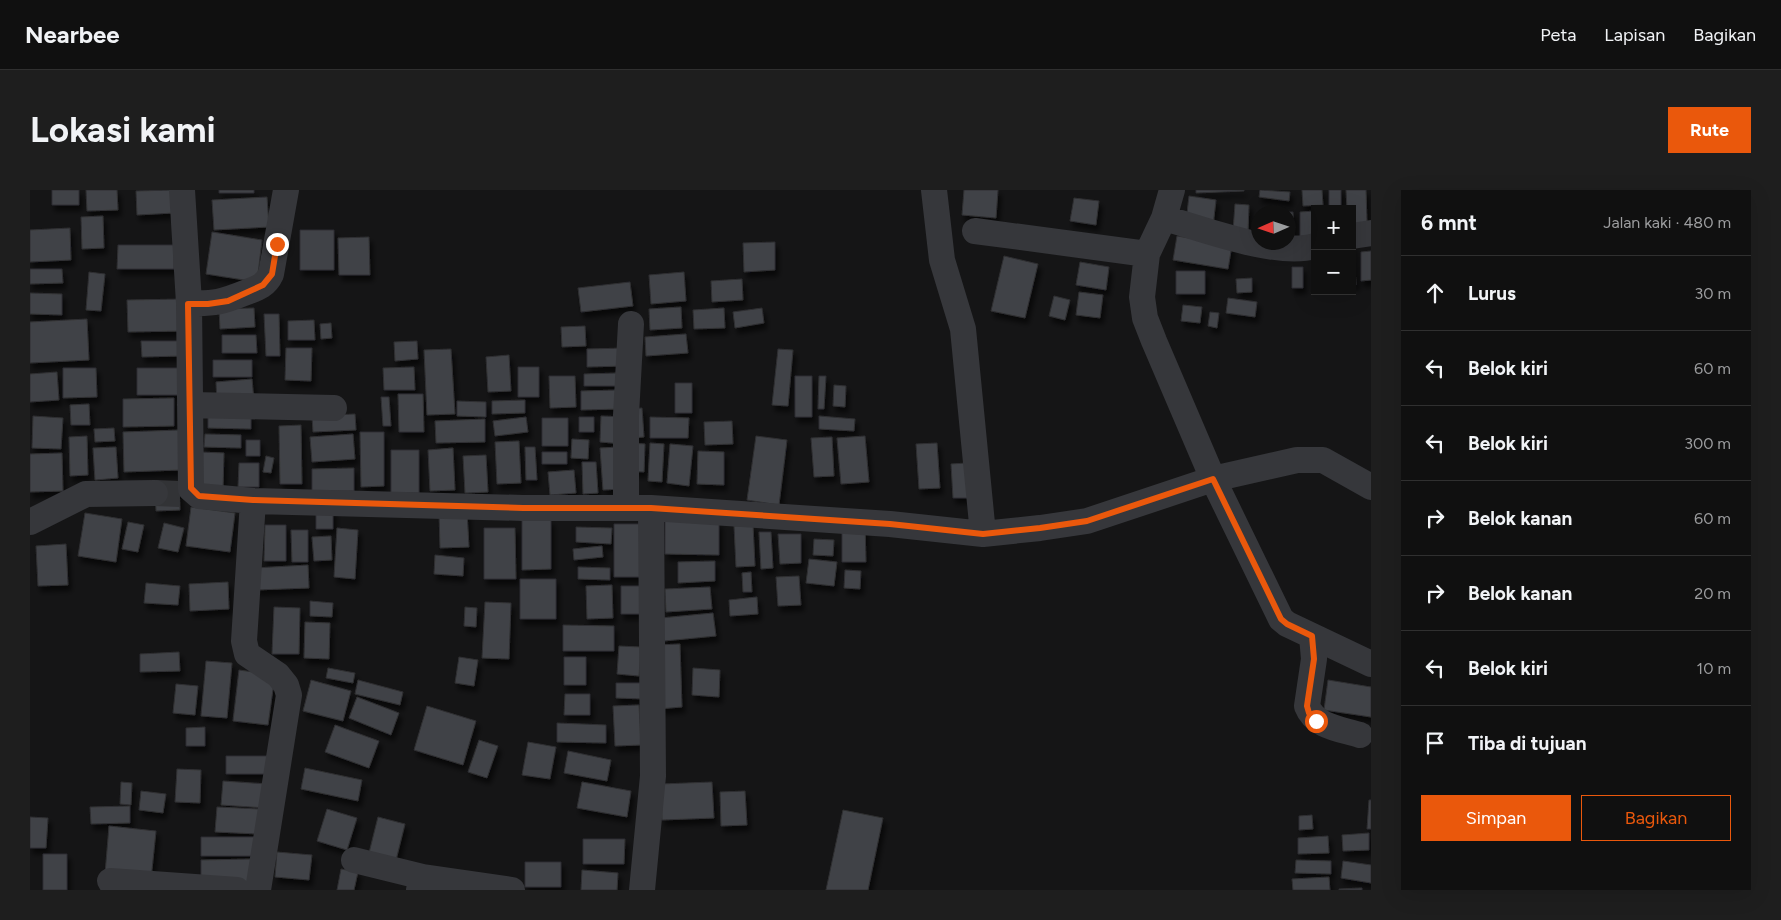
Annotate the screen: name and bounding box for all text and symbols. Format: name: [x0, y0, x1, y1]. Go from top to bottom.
text: Nearbee: [25, 20, 120, 49]
text: Peta: [1540, 24, 1576, 46]
text: Lapisan: [1604, 24, 1665, 46]
text: Bagikan: [1693, 24, 1756, 46]
button: Rute: [1668, 107, 1751, 153]
text: Lokasi kami: [30, 109, 216, 151]
north arrow: [1251, 205, 1296, 250]
map controls: [1311, 205, 1356, 295]
button: +: [1311, 205, 1356, 250]
text: 6 mnt: [1421, 210, 1477, 235]
text: Jalan kaki · 480 m: [1603, 213, 1731, 232]
route end: [266, 233, 289, 256]
button: −: [1311, 250, 1356, 295]
icon: ahead: [1421, 279, 1449, 307]
text: Lurus: [1468, 282, 1516, 305]
text: 30 m: [1694, 284, 1731, 303]
icon: left: [1421, 354, 1449, 382]
text: Belok kiri: [1468, 357, 1548, 380]
text: 60 m: [1694, 359, 1731, 378]
icon: left: [1421, 429, 1449, 457]
text: Belok kiri: [1468, 432, 1548, 455]
text: 300 m: [1684, 434, 1731, 453]
icon: right: [1421, 504, 1449, 532]
text: Belok kanan: [1468, 507, 1572, 530]
text: 60 m: [1694, 509, 1731, 528]
icon: right: [1421, 579, 1449, 607]
text: Belok kanan: [1468, 582, 1572, 605]
text: 20 m: [1694, 584, 1731, 603]
icon: left: [1421, 654, 1449, 682]
text: Belok kiri: [1468, 657, 1548, 680]
text: 10 m: [1697, 659, 1731, 678]
route start: [1305, 710, 1328, 733]
icon: arrive: [1421, 729, 1449, 757]
text: Tiba di tujuan: [1468, 732, 1587, 755]
button: Simpan: [1421, 795, 1571, 841]
button: Bagikan: [1581, 795, 1731, 841]

